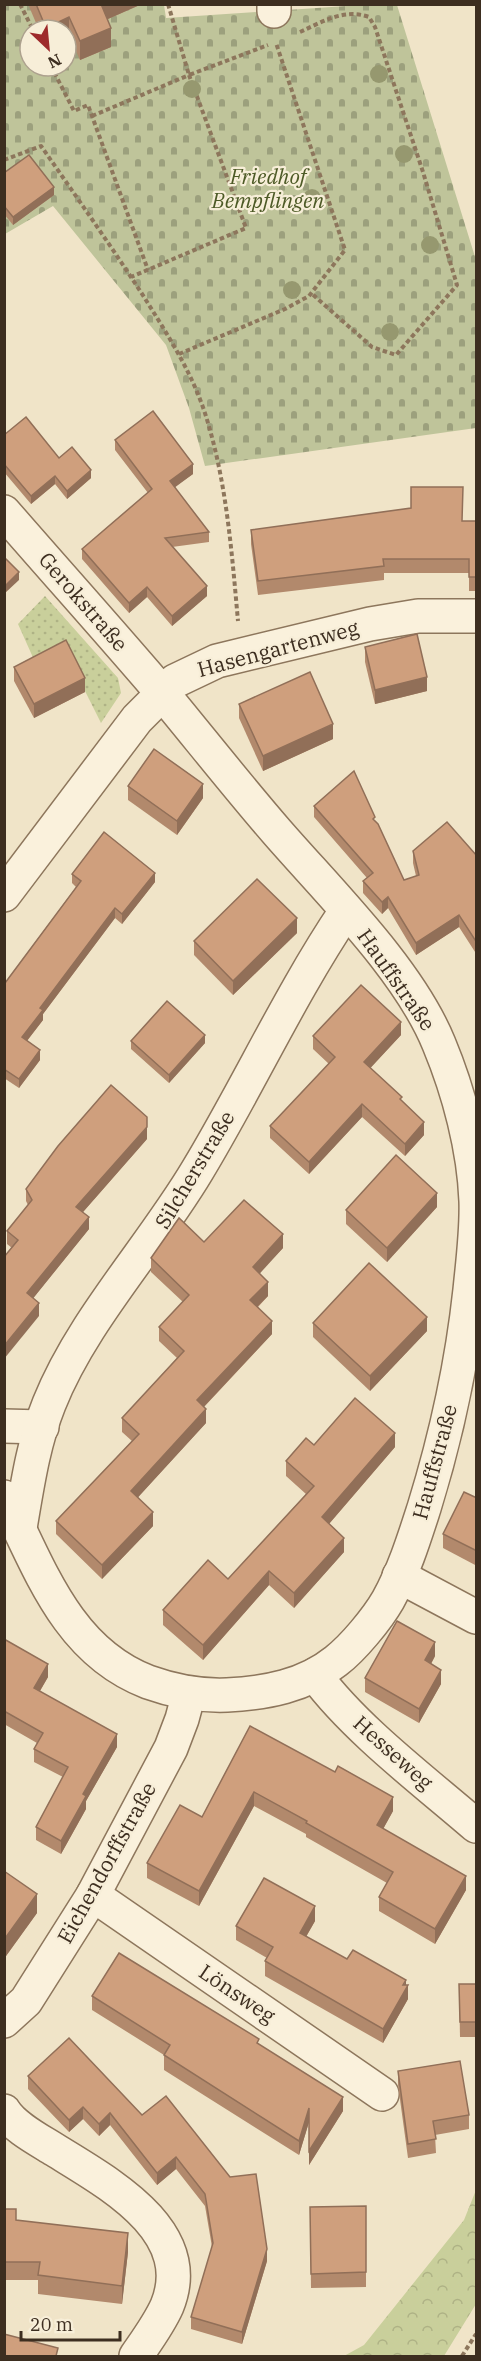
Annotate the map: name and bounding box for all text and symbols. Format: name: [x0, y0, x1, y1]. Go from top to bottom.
north arrow: [18, 18, 78, 78]
text: N: [45, 50, 65, 73]
park label: Friedhof Bempflingen: [211, 162, 324, 214]
street label: Gerokstraße: [33, 546, 135, 657]
street label: Hasengartenweg: [194, 613, 362, 683]
street label: Hauffstraße: [351, 923, 442, 1036]
street label: Silcherstraße: [148, 1105, 240, 1234]
street label: Hauffstraße: [405, 1401, 463, 1522]
street label: Hesseweg: [348, 1709, 440, 1796]
street label: Eichendorffstraße: [50, 1777, 162, 1948]
street label: Lönsweg: [194, 1957, 282, 2029]
scale bar: [21, 2304, 120, 2342]
text: 20 m: [30, 2313, 73, 2336]

